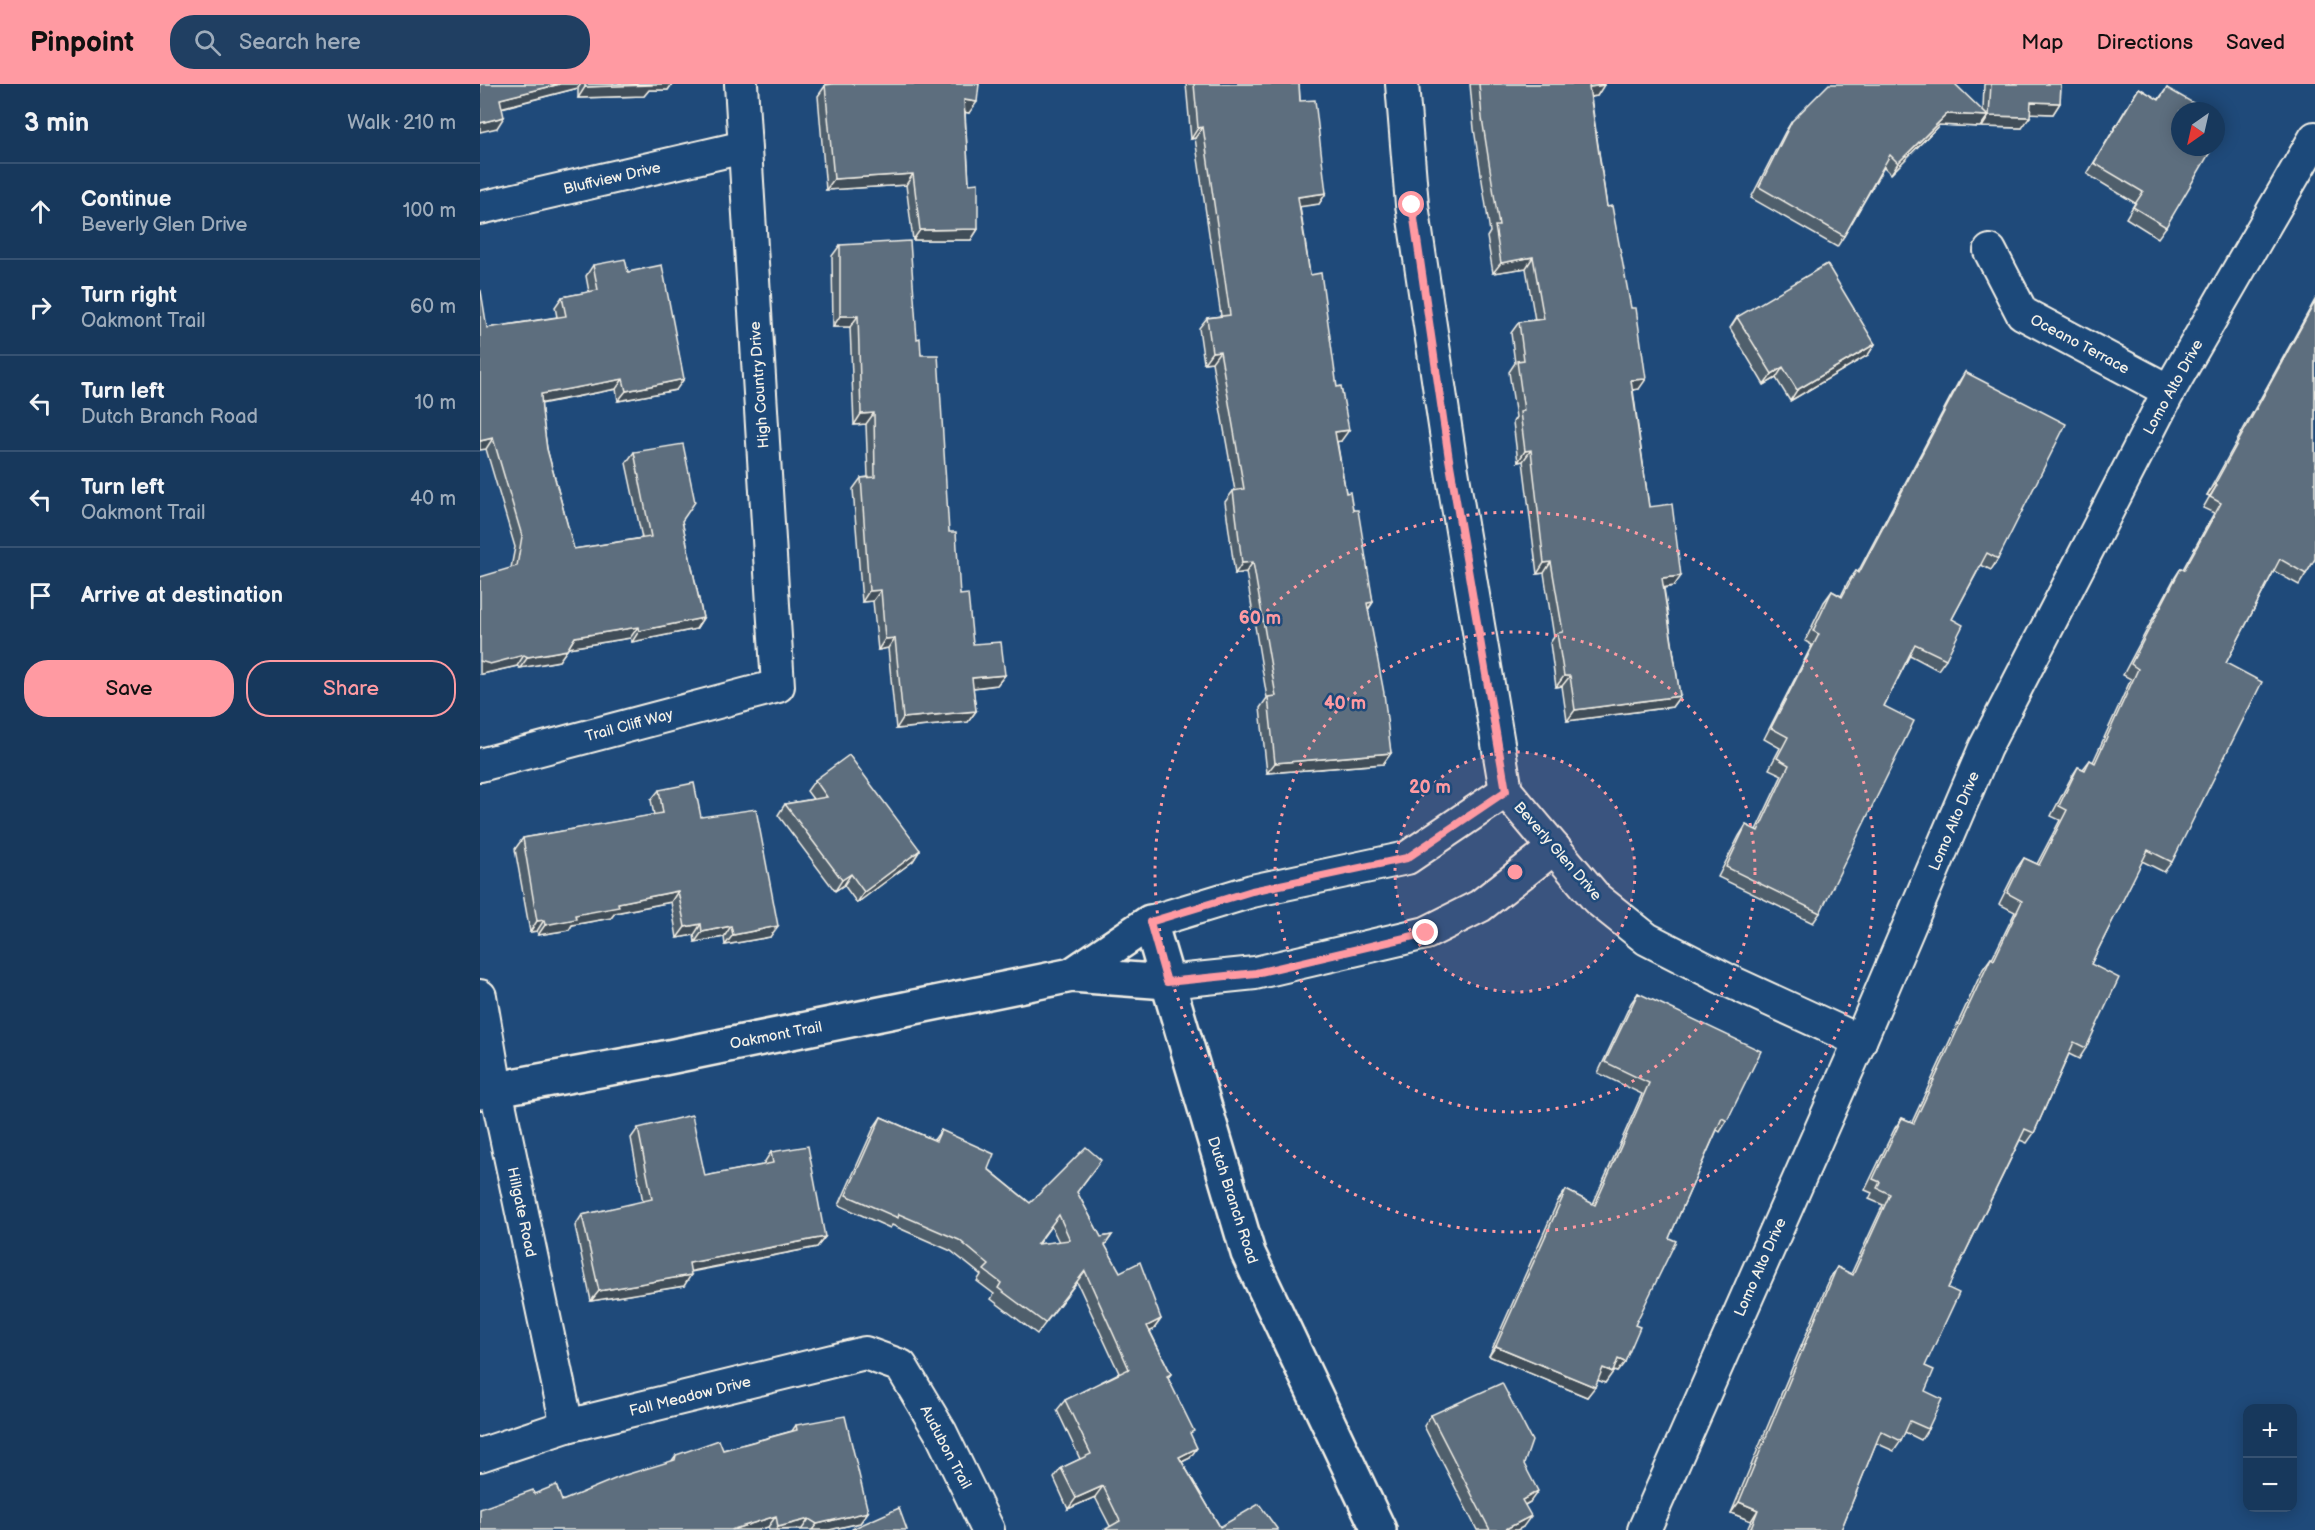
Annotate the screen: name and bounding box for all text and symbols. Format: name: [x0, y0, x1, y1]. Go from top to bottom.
search box: [170, 15, 590, 69]
text: Pinpoint: [30, 26, 134, 59]
icon: search: [191, 26, 224, 59]
text: Search here: [239, 29, 361, 56]
text: Map: [2021, 30, 2064, 55]
text: Directions: [2097, 30, 2193, 55]
text: Saved: [2226, 30, 2285, 55]
north arrow: [2171, 102, 2225, 156]
text: 3 min: [24, 108, 89, 139]
text: Walk · 210 m: [347, 111, 456, 135]
street label: Bluffview Drive: [562, 158, 663, 199]
text: Continue: [81, 186, 171, 213]
route start: [1398, 191, 1424, 217]
icon: ahead: [24, 195, 57, 228]
text: 100 m: [403, 199, 456, 223]
text: Beverly Glen Drive: [81, 213, 247, 237]
text: Turn right: [81, 282, 177, 309]
icon: right: [24, 291, 57, 324]
text: 60 m: [410, 295, 456, 319]
text: Oakmont Trail: [81, 309, 206, 333]
street label: Oceano Terrace: [2027, 310, 2133, 379]
street label: High Country Drive: [746, 321, 773, 449]
street label: Lomo Alto Drive: [2139, 336, 2208, 438]
text: Turn left: [81, 378, 165, 405]
icon: left: [24, 387, 57, 420]
text: 10 m: [415, 391, 456, 415]
text: Dutch Branch Road: [81, 405, 258, 429]
text: Turn left: [81, 474, 165, 501]
icon: left: [24, 483, 57, 516]
text: 40 m: [410, 487, 456, 511]
text: Oakmont Trail: [81, 501, 206, 525]
icon: arrive: [24, 579, 57, 612]
text: Arrive at destination: [81, 582, 283, 609]
text: 60 m: [1239, 608, 1281, 629]
button: Save: [24, 660, 234, 717]
button: Share: [246, 660, 456, 717]
text: 40 m: [1324, 693, 1366, 714]
street label: Trail Cliff Way: [583, 705, 675, 746]
street label: Lomo Alto Drive: [1925, 769, 1984, 874]
text: 20 m: [1409, 777, 1451, 798]
street label: Beverly Glen Drive: [1510, 798, 1606, 905]
centre of rings: [1505, 862, 1525, 882]
route end: [1412, 919, 1438, 945]
street label: Oakmont Trail: [728, 1017, 824, 1054]
street label: Dutch Branch Road: [1203, 1134, 1262, 1266]
street label: Hillgate Road: [503, 1165, 540, 1259]
street label: Lomo Alto Drive: [1730, 1215, 1791, 1320]
street label: Fall Meadow Drive: [627, 1372, 753, 1421]
street label: Audubon Trail: [916, 1402, 976, 1492]
map controls: [2243, 1404, 2297, 1512]
button: +: [2243, 1404, 2297, 1458]
button: −: [2243, 1458, 2297, 1512]

